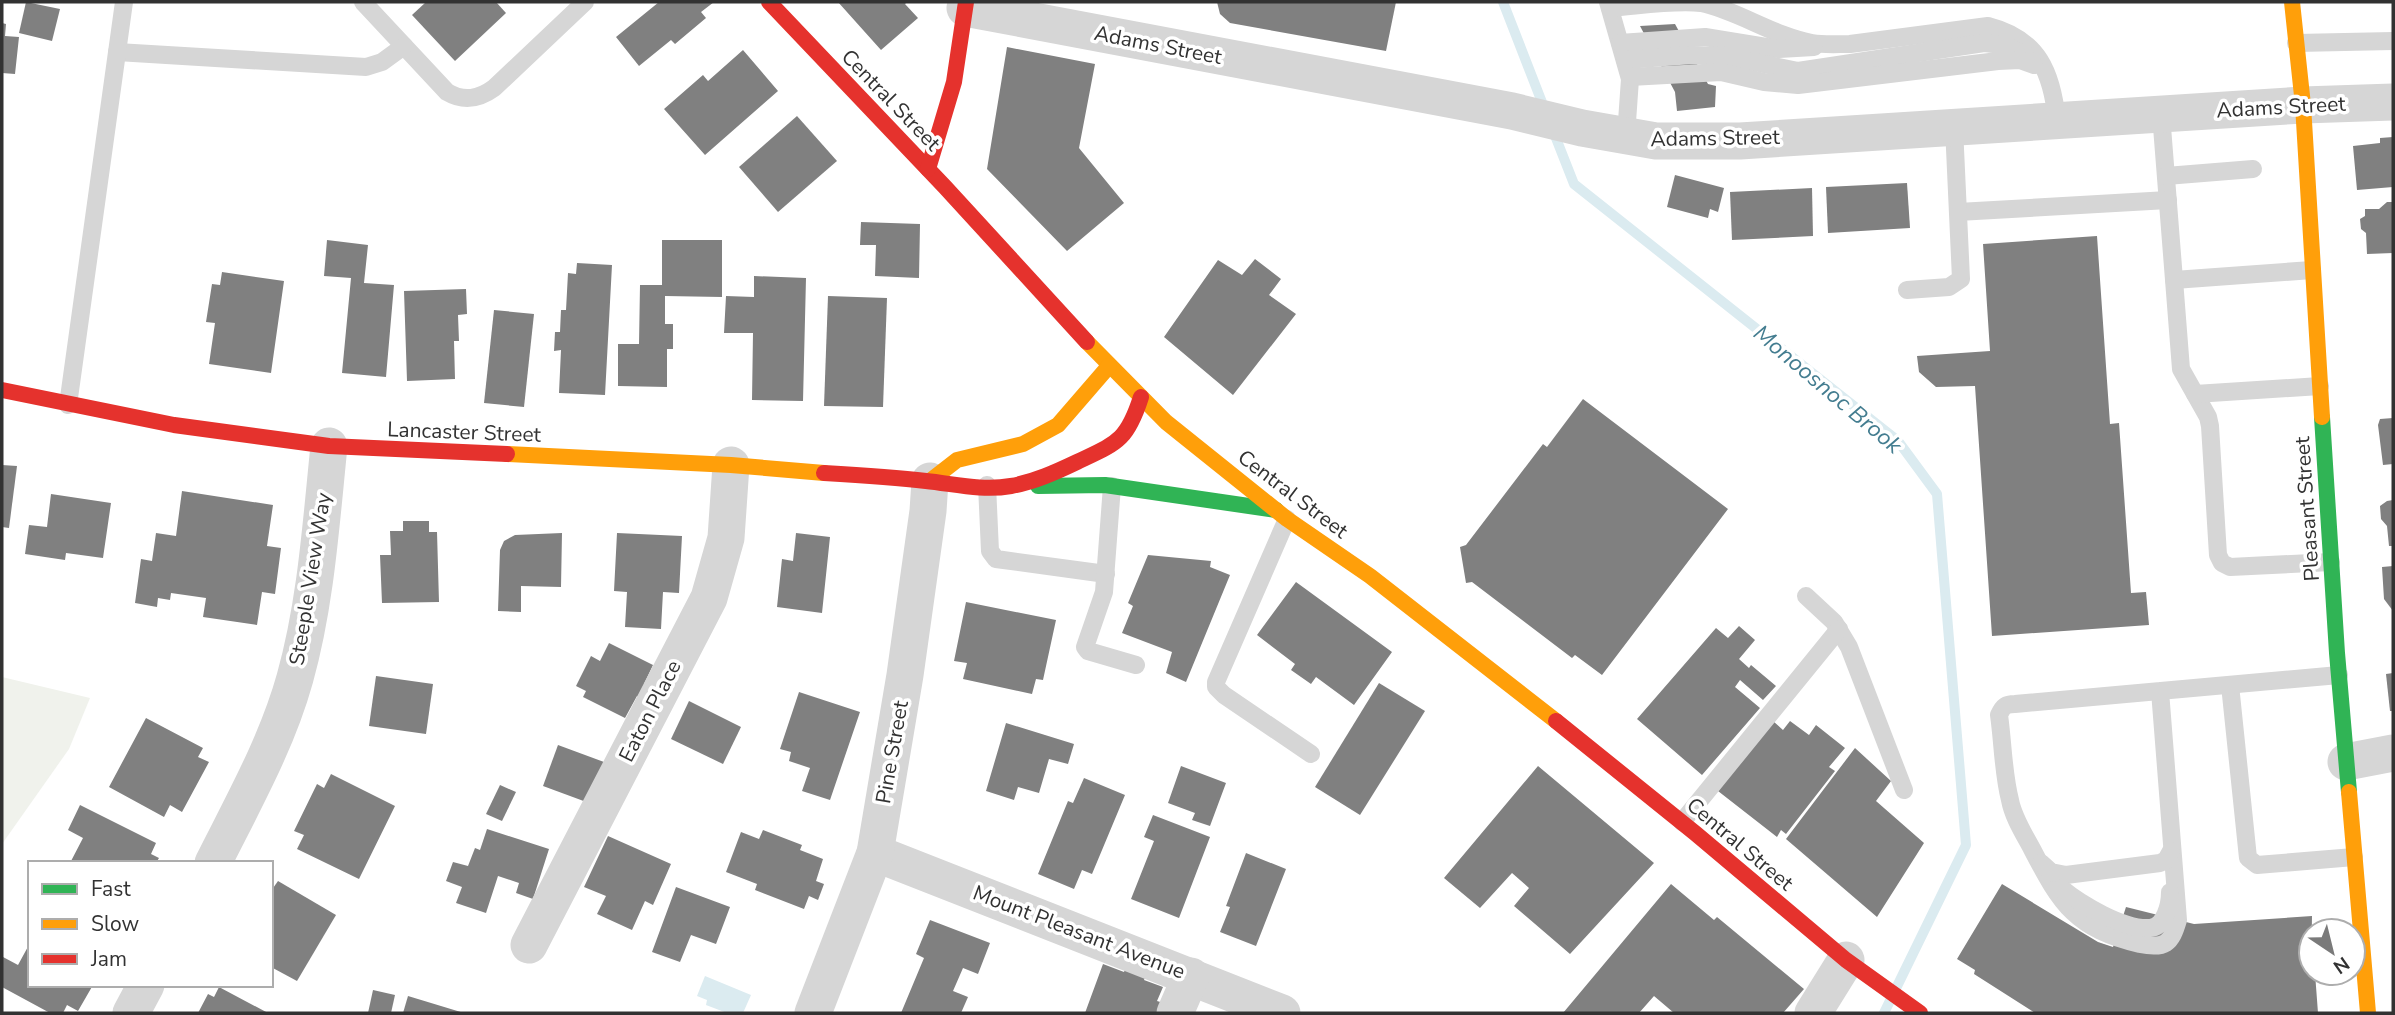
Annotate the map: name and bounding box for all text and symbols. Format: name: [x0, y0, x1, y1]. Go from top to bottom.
street label: Adams Street: [1092, 19, 1225, 71]
street label: Central Street: [835, 43, 947, 157]
street label: Adams Street: [2216, 90, 2347, 124]
street label: Adams Street: [1650, 123, 1781, 153]
water label: Monoosnoc Brook: [1747, 318, 1909, 461]
street label: Lancaster Street: [387, 415, 542, 449]
street label: Pleasant Street: [2288, 435, 2326, 582]
street label: Central Street: [1232, 443, 1354, 545]
street label: Steeple View Way: [283, 490, 338, 667]
street label: Eaton Place: [612, 655, 688, 767]
street label: Pine Street: [869, 698, 915, 806]
street label: Central Street: [1681, 791, 1800, 897]
legend: [28, 861, 273, 987]
text: Fast: [91, 875, 131, 903]
street label: Mount Pleasant Avenue: [969, 879, 1189, 985]
text: Slow: [91, 910, 140, 938]
north arrow: [2297, 917, 2367, 987]
text: Jam: [90, 945, 127, 973]
text: N: [2328, 950, 2354, 980]

